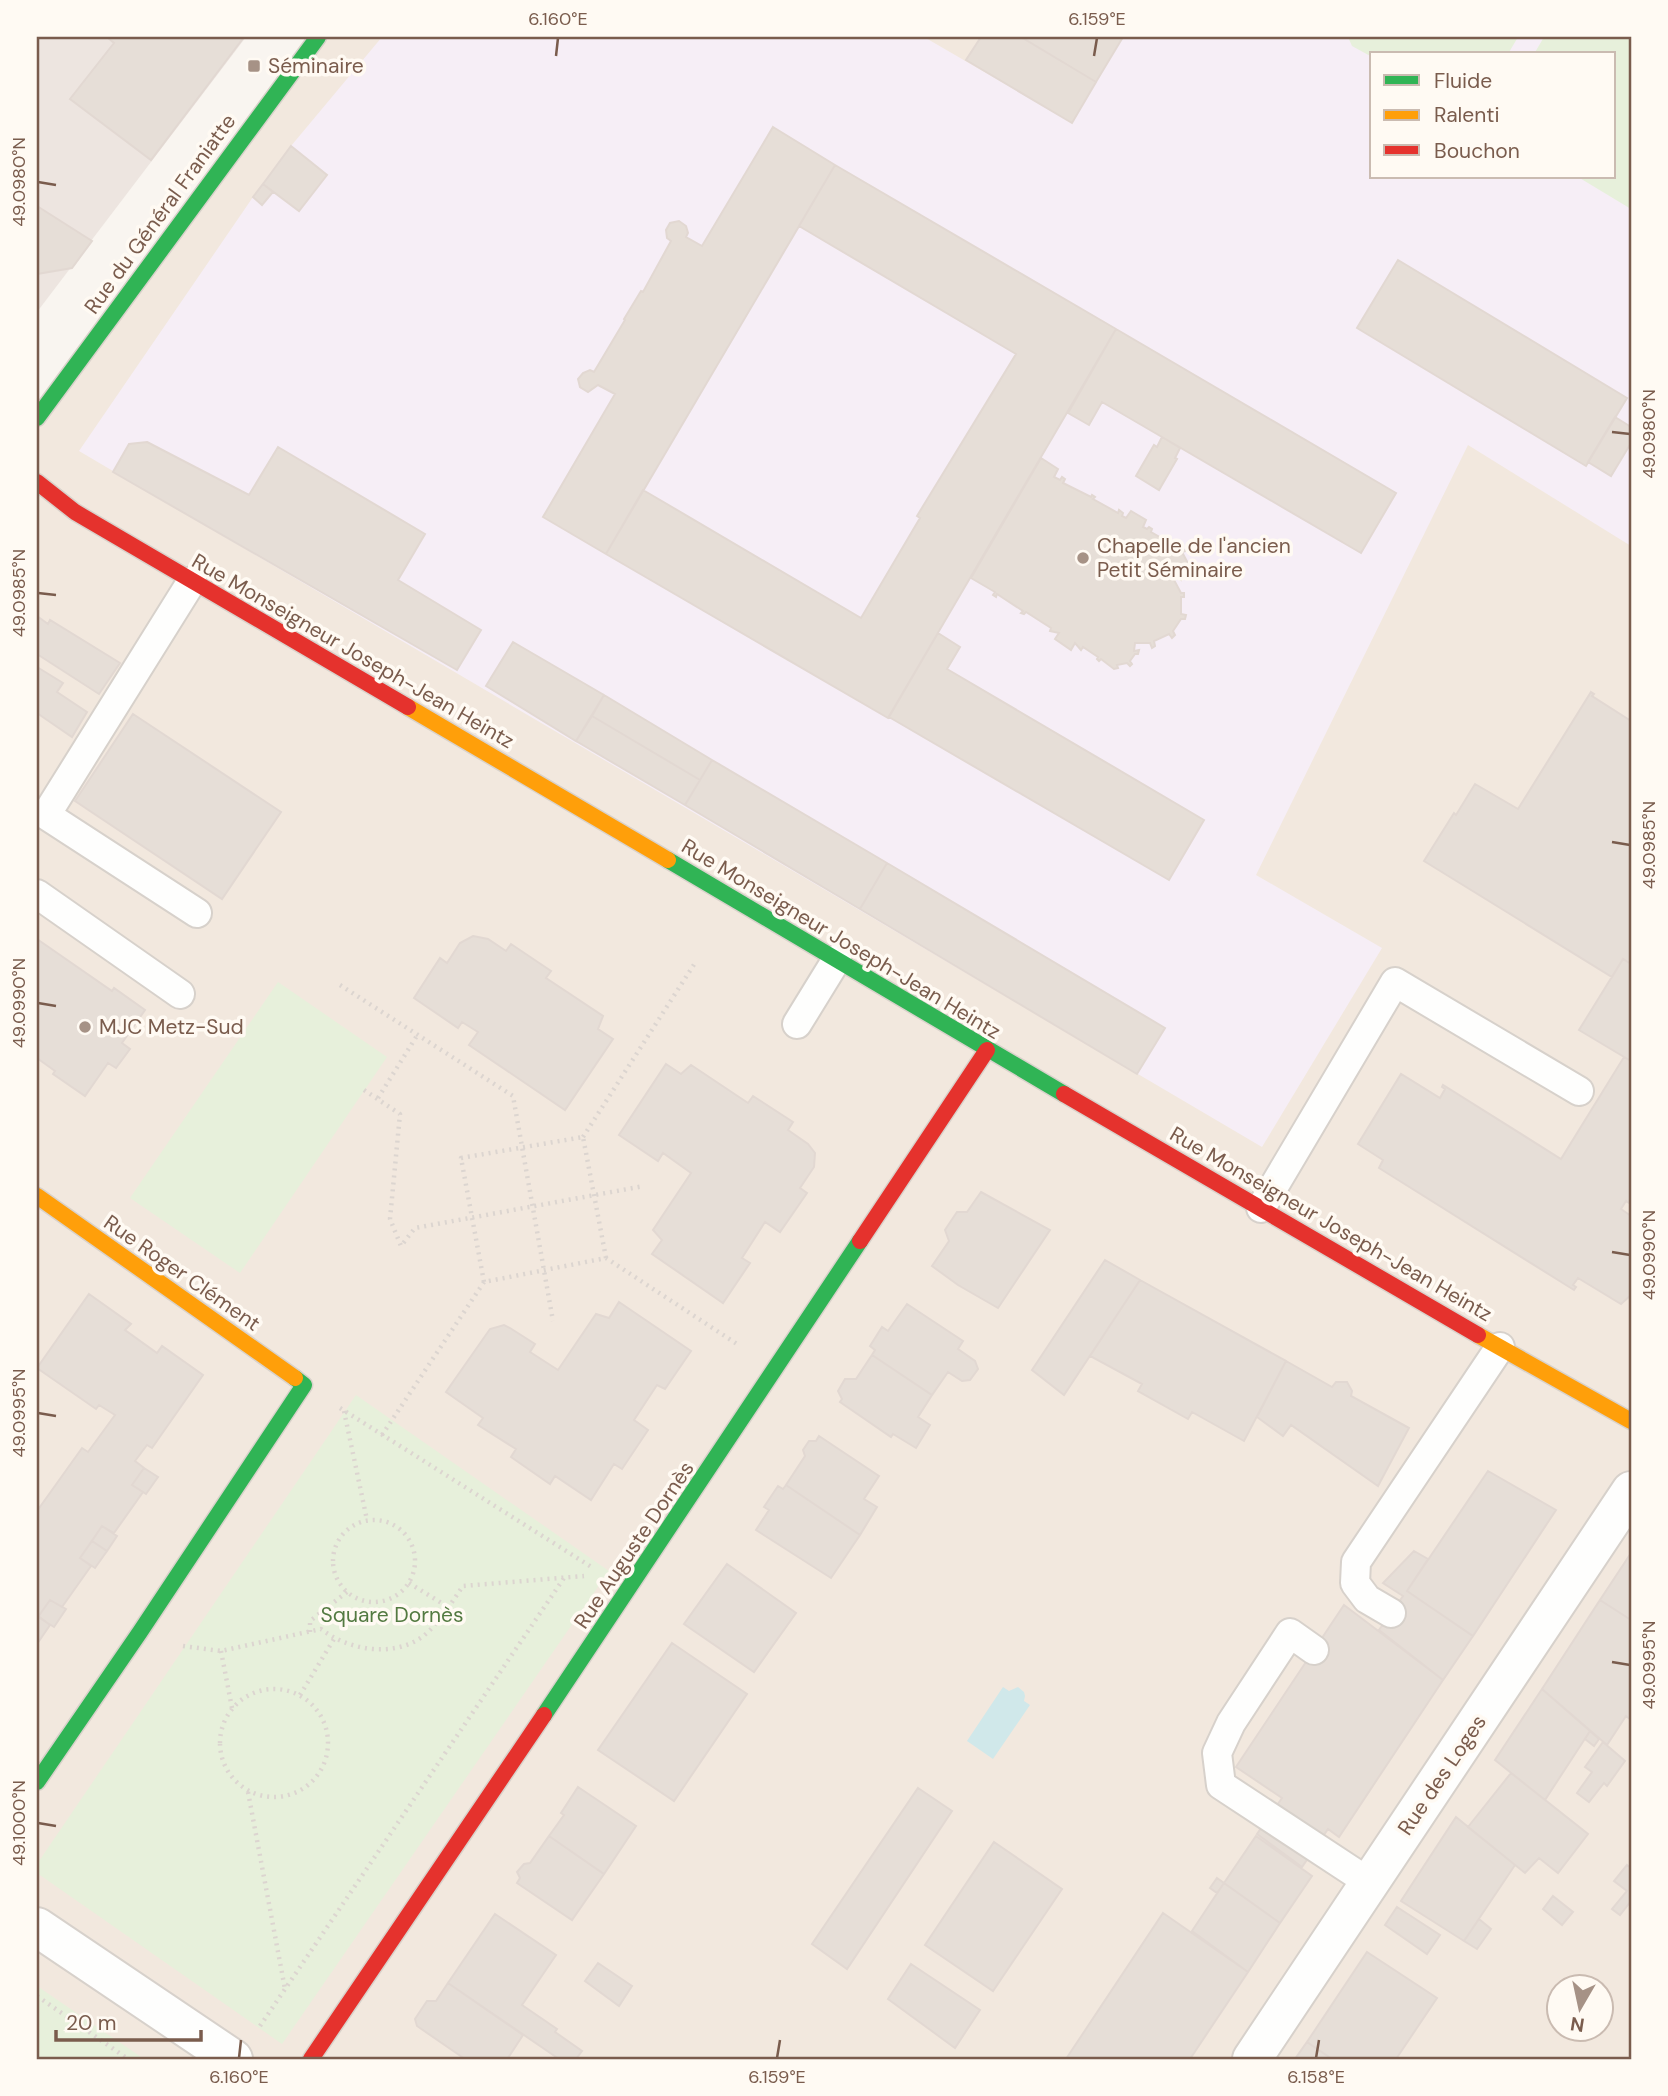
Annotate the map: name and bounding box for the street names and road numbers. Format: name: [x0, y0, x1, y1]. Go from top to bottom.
street label: Rue du Général Franiatte: [78, 108, 242, 320]
street label: Rue Monseigneur Joseph-Jean Heintz: [187, 547, 519, 755]
street label: Rue Monseigneur Joseph-Jean Heintz: [676, 832, 1006, 1046]
street label: Rue Monseigneur Joseph-Jean Heintz: [1165, 1120, 1497, 1328]
street label: Rue Roger Clément: [98, 1208, 266, 1338]
street label: Rue Auguste Dornès: [568, 1456, 700, 1634]
street label: Rue des Loges: [1391, 1709, 1493, 1841]

